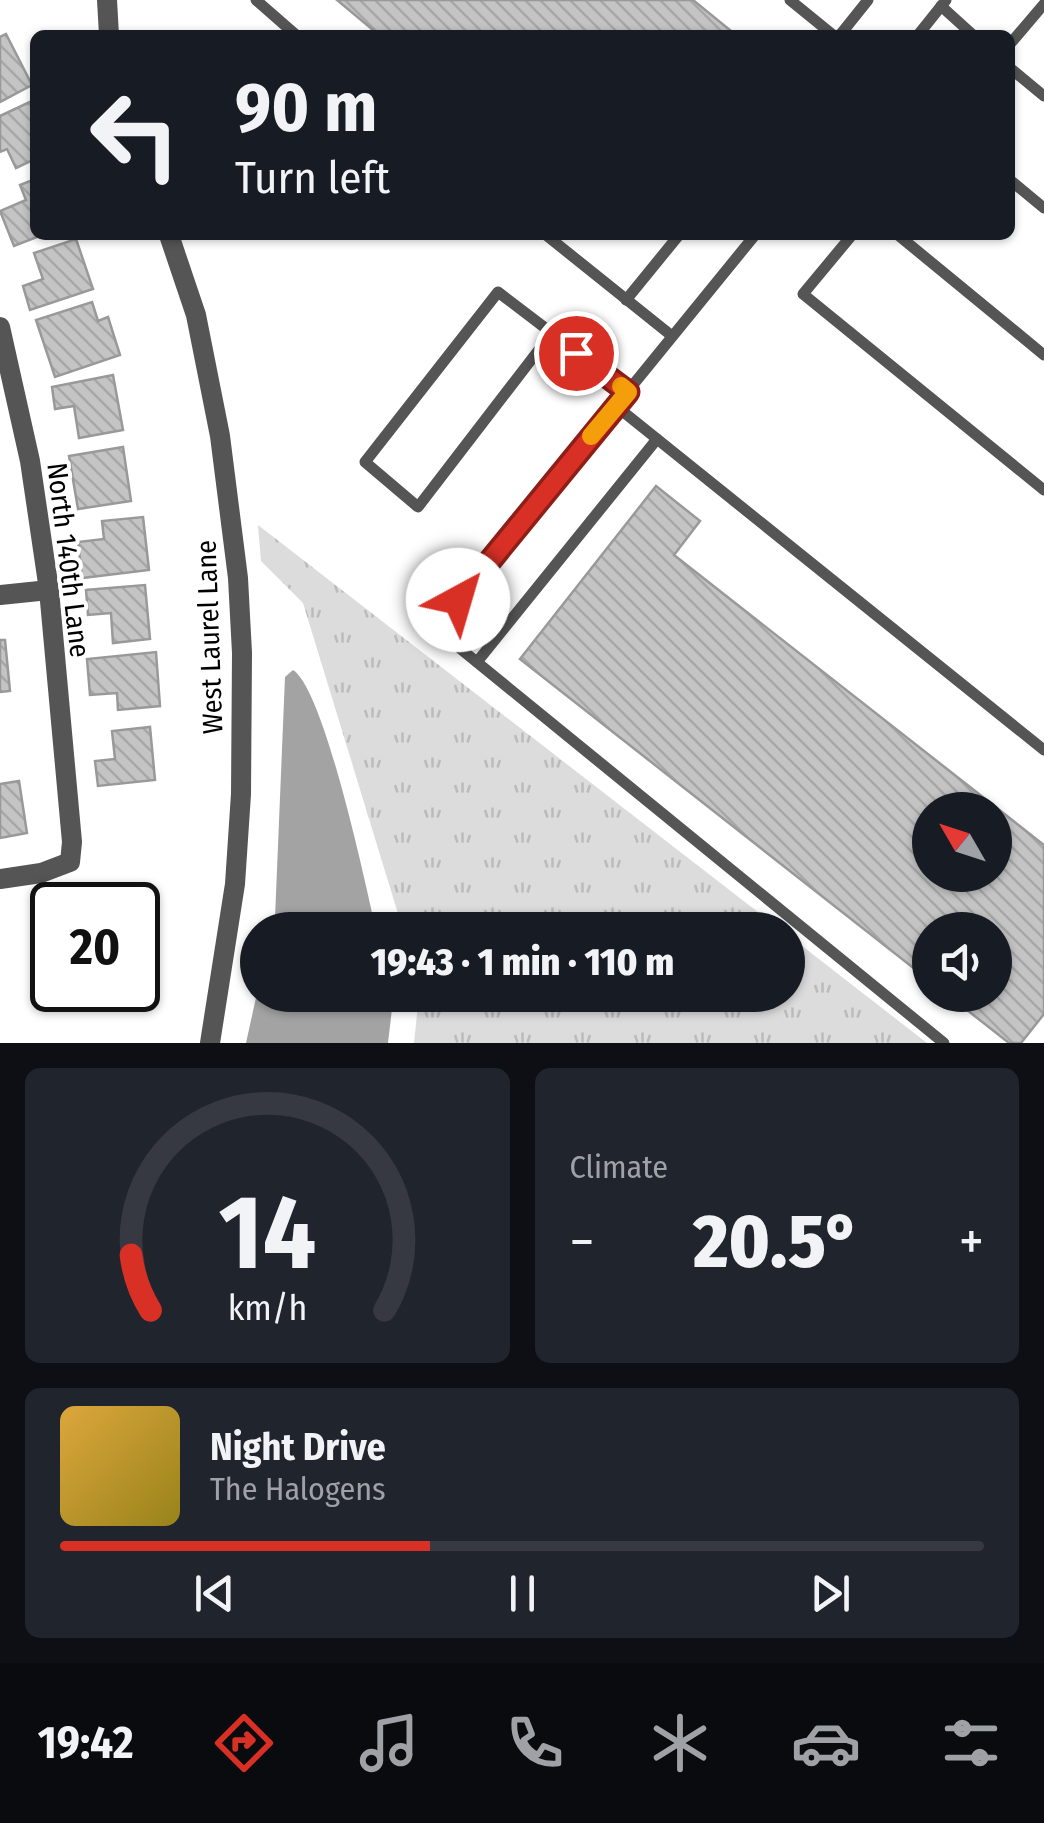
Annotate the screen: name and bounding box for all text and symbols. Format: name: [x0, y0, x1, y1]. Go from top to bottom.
text: 90 m: [235, 66, 377, 150]
icon: left: [70, 70, 200, 200]
text: Turn left: [235, 151, 390, 205]
pin: [534, 311, 619, 396]
icon: arrive: [549, 326, 604, 381]
street label: North 140th Lane: [40, 461, 97, 659]
street label: West Laurel Lane: [190, 539, 229, 735]
position arrow: [406, 548, 510, 652]
north arrow: [912, 792, 1012, 892]
map controls: [912, 792, 1012, 1012]
speed limit sign: 20: [30, 882, 160, 1012]
button: sound: [912, 912, 1012, 1012]
text: 19:43 · 1 min · 110 m: [371, 939, 674, 985]
text: Climate: [570, 1148, 668, 1186]
text: 14: [219, 1171, 316, 1296]
text: 20.5°: [693, 1197, 860, 1287]
text: −: [570, 1209, 594, 1275]
text: +: [959, 1209, 984, 1275]
text: km/h: [227, 1287, 307, 1329]
text: Night Drive: [210, 1424, 386, 1470]
text: The Halogens: [210, 1470, 386, 1508]
icon: previous: [187, 1566, 242, 1621]
icon: pause: [495, 1566, 550, 1621]
icon: next: [803, 1566, 858, 1621]
icon: directions: [209, 1708, 279, 1778]
icon: music: [354, 1708, 424, 1778]
icon: phone: [500, 1708, 570, 1778]
icon: climate: [645, 1708, 715, 1778]
icon: car: [791, 1708, 861, 1778]
icon: filters: [936, 1708, 1006, 1778]
text: 19:42: [38, 1716, 134, 1770]

